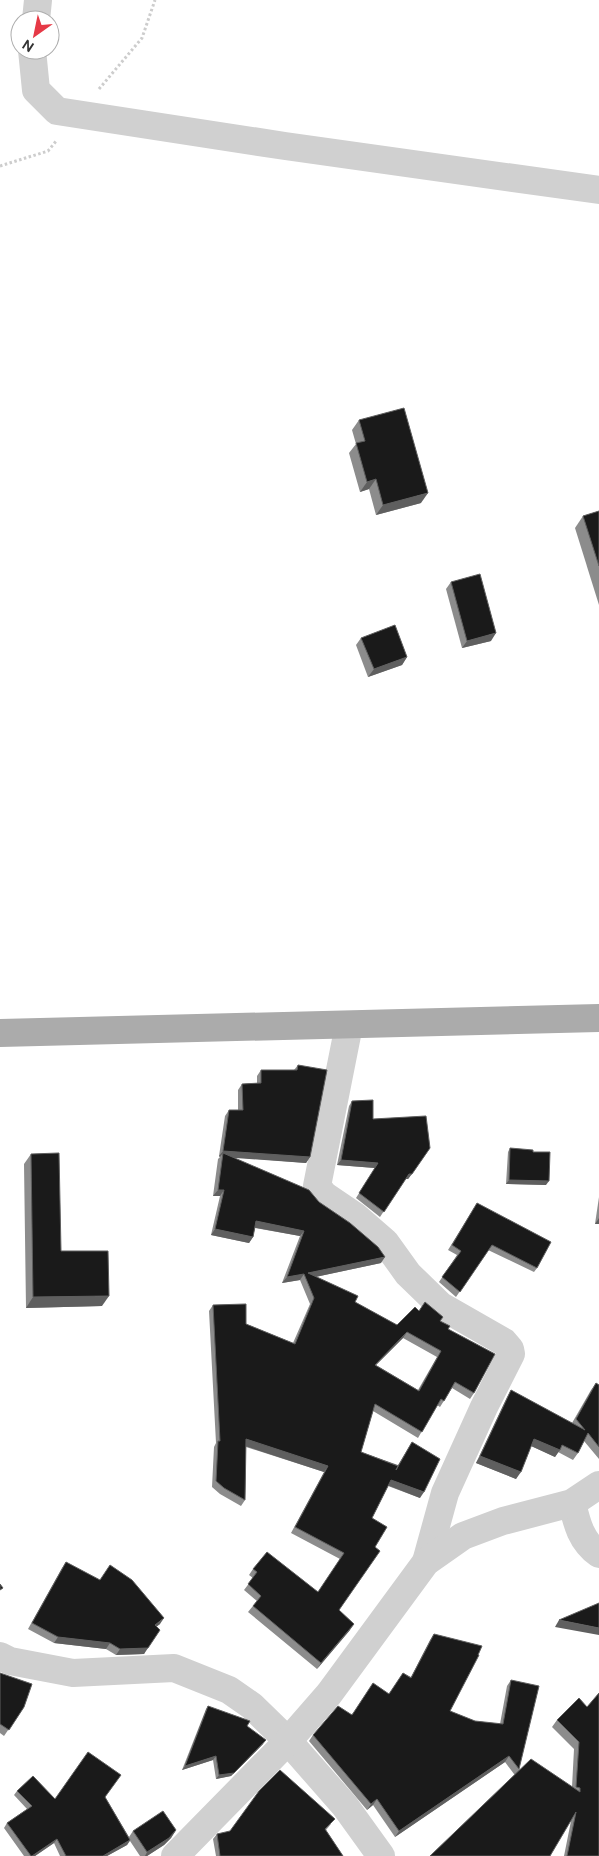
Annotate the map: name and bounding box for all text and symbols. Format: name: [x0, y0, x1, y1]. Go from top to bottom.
north arrow: [10, 10, 60, 60]
text: N: [19, 36, 37, 56]

